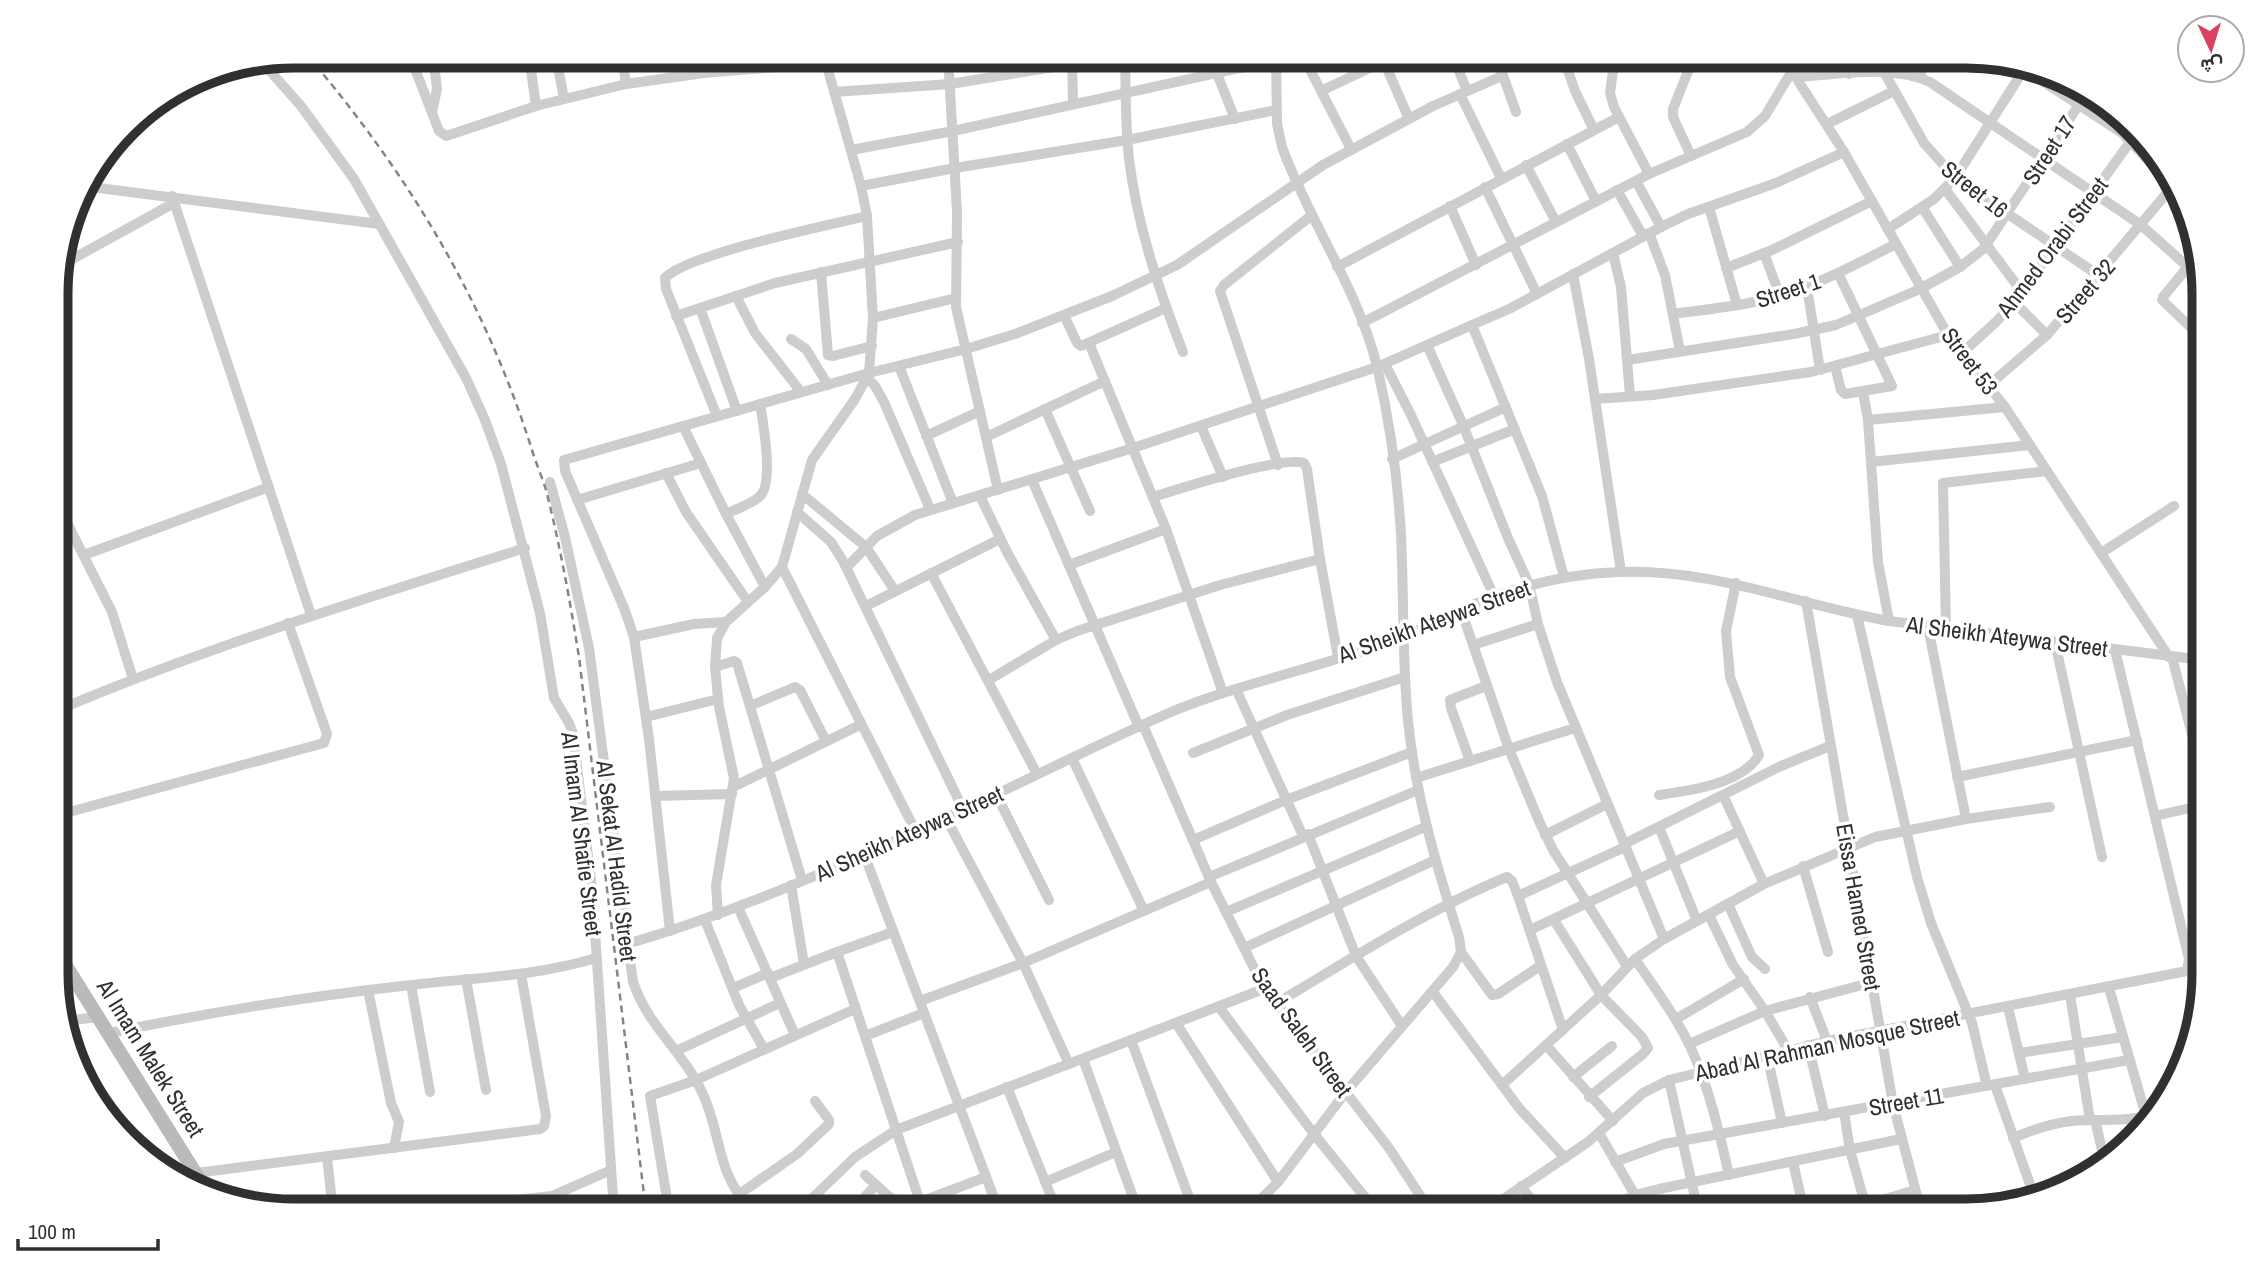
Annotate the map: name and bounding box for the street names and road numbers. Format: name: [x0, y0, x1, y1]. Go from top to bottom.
street label: Street 17: [2015, 109, 2083, 191]
street label: Street 16: [1935, 153, 2015, 225]
street label: Ahmed Orabi Street: [1989, 171, 2115, 324]
street label: Street 32: [2048, 252, 2122, 330]
street label: Street 1: [1752, 265, 1825, 315]
street label: Street 53: [1935, 321, 2005, 401]
street label: Al Sheikh Ateywa Street: [1333, 572, 1534, 671]
street label: Al Sheikh Ateywa Street: [1904, 608, 2109, 664]
street label: Al Imam Al Shafie Street: [554, 729, 610, 938]
street label: Al Sekat Al Hadid Street: [589, 758, 645, 963]
street label: Al Sheikh Ateywa Street: [809, 778, 1008, 889]
street label: Eissa Hamed Street: [1829, 821, 1889, 993]
street label: Saad Saleh Street: [1244, 961, 1360, 1103]
street label: Al Imam Malek Street: [90, 972, 212, 1143]
street label: Abad Al Rahman Mosque Street: [1691, 1002, 1962, 1088]
street label: Street 11: [1866, 1079, 1946, 1123]

